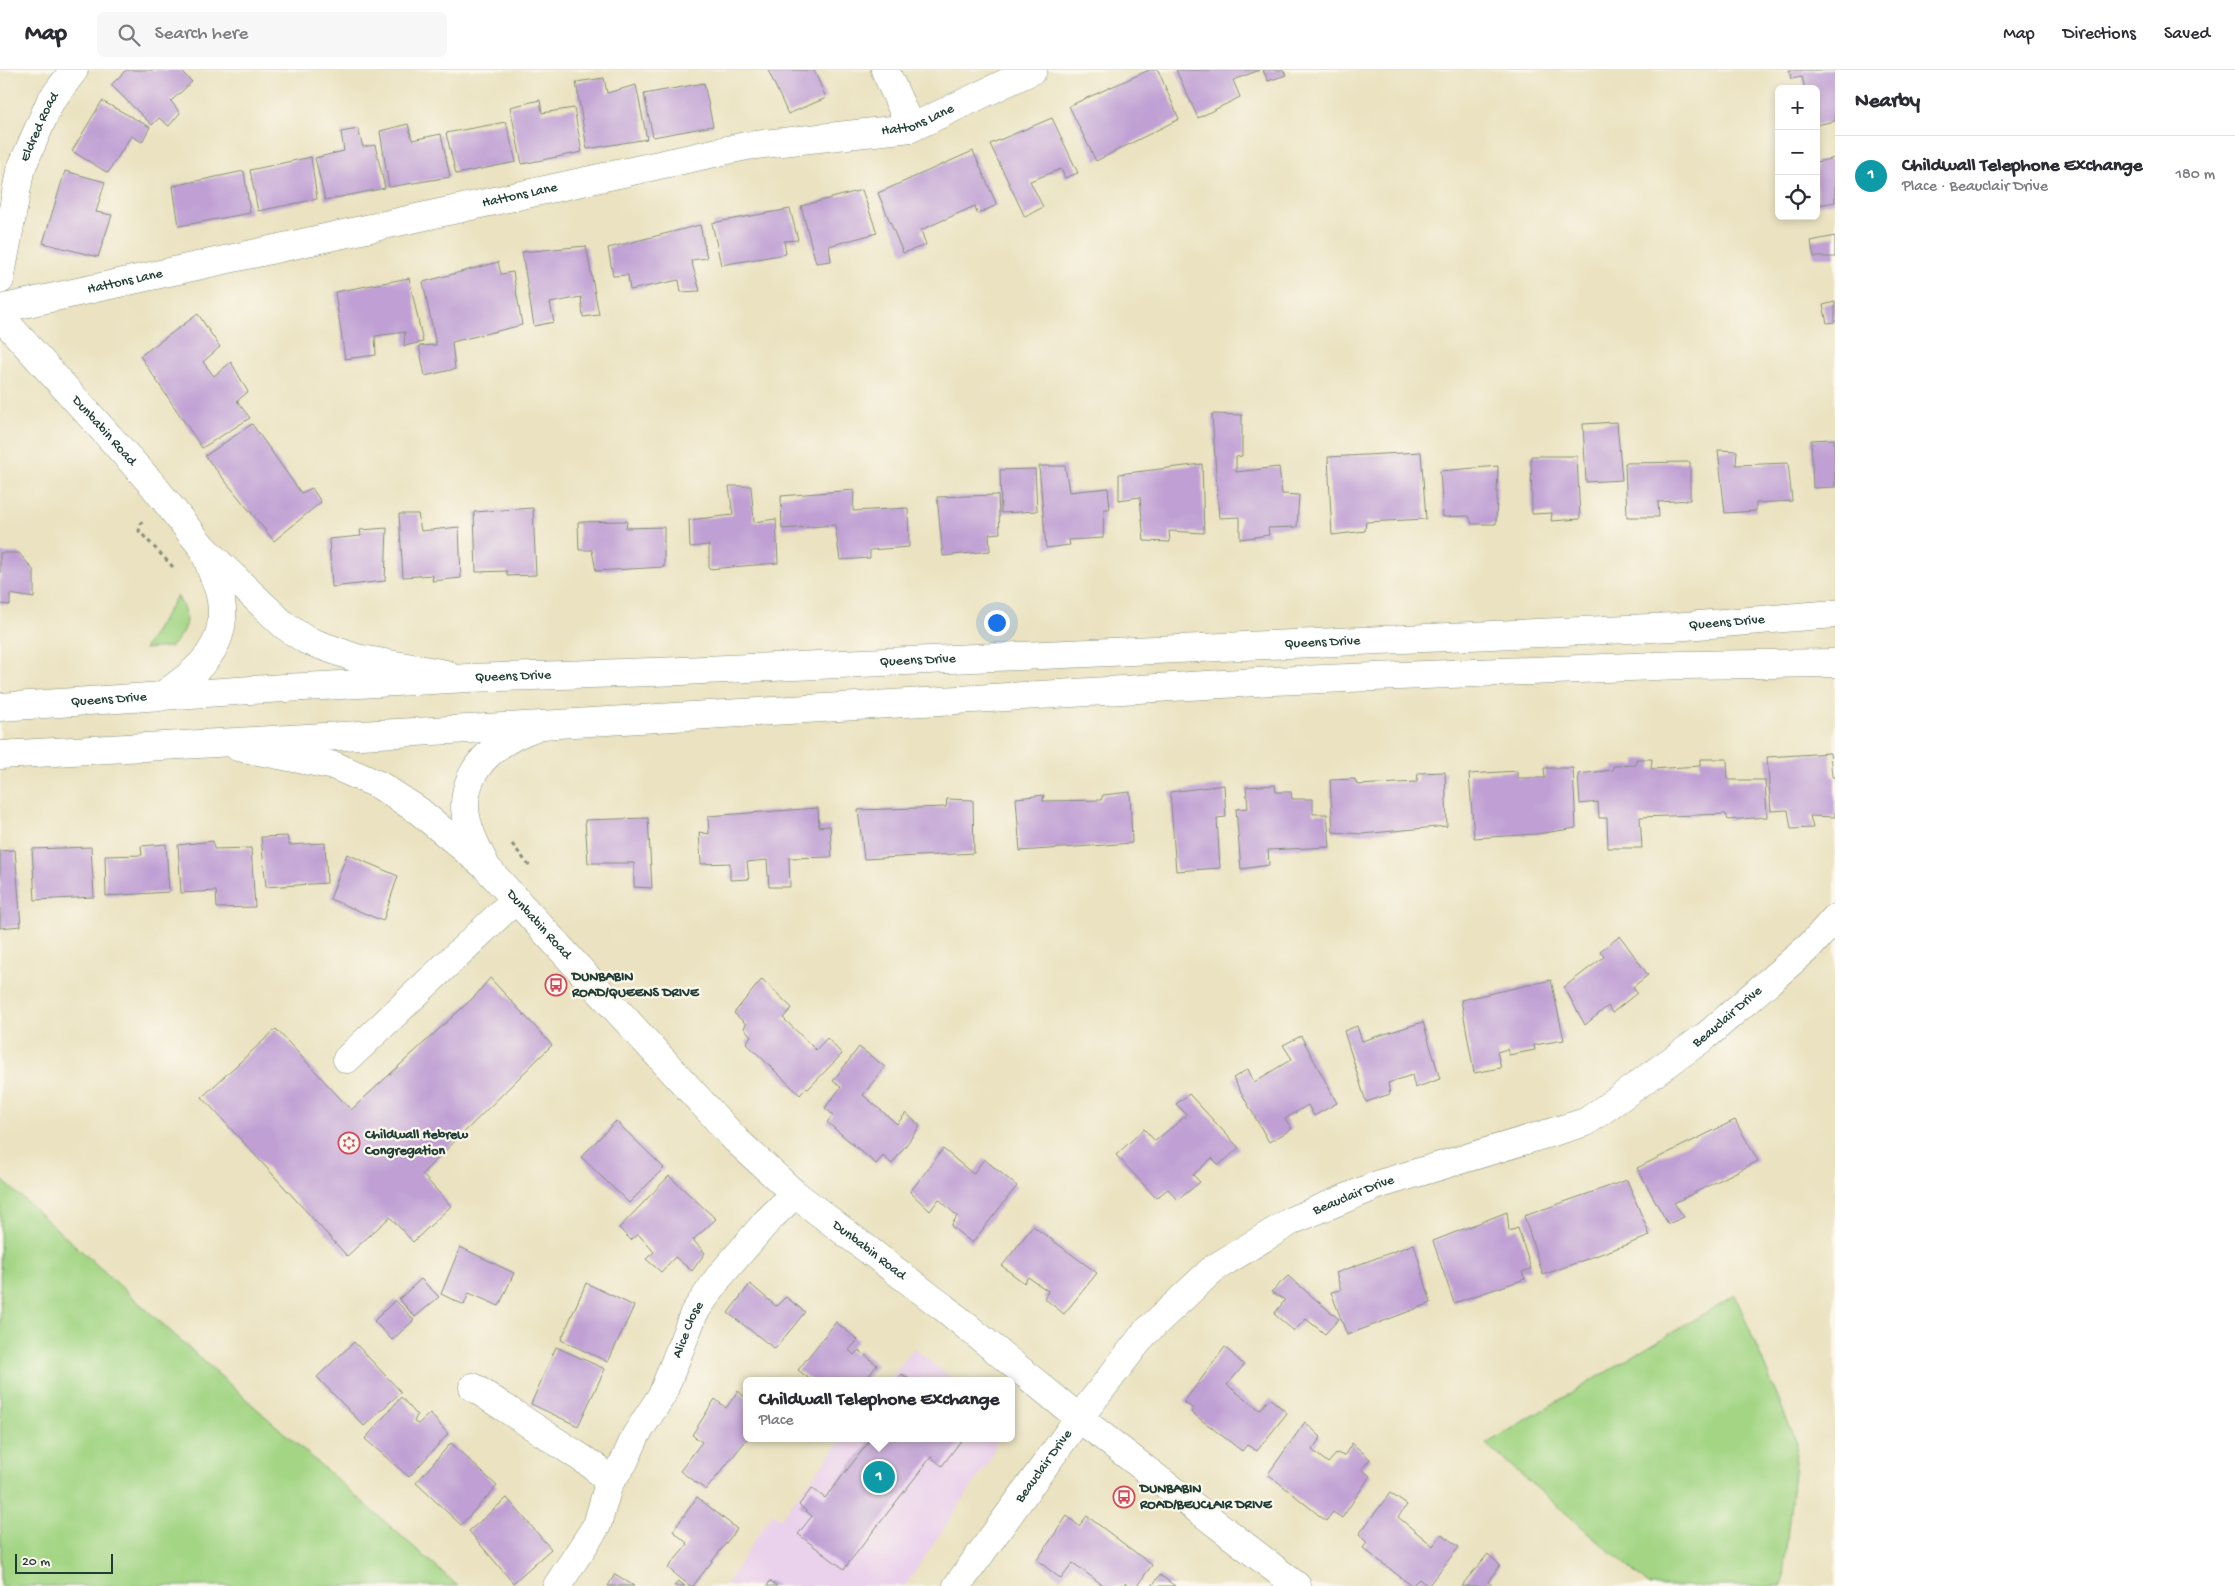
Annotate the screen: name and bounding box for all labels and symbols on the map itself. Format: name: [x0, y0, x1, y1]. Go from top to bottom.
street label: Eldred Road: [17, 87, 64, 164]
street label: Hattons Lane: [880, 100, 957, 140]
street label: Hattons Lane: [481, 179, 560, 212]
street label: Hattons Lane: [86, 265, 165, 298]
street label: Dunbabin Road: [67, 392, 141, 471]
your location: [984, 610, 1010, 636]
street label: Queens Drive: [1688, 611, 1766, 634]
street label: Queens Drive: [1284, 632, 1362, 653]
street label: Queens Drive: [879, 650, 957, 671]
street label: Queens Drive: [475, 667, 552, 686]
street label: Queens Drive: [70, 689, 148, 711]
street label: Dunbabin Road: [502, 886, 576, 964]
place label: DUNBABIN ROAD/QUEENS DRIVE: [570, 969, 700, 1002]
bus stop icon: DUNBABIN ROAD/QUEENS DRIVE: [544, 973, 568, 997]
street label: Beauclair Drive: [1688, 982, 1766, 1052]
place label: Childwall Hebrew Congregation: [364, 1127, 468, 1160]
synagogue icon: Childwall Hebrew Congregation: [337, 1131, 361, 1155]
street label: Beauclair Drive: [1310, 1171, 1397, 1220]
street label: Dunbabin Road: [828, 1216, 911, 1285]
street label: Alice Close: [669, 1297, 708, 1361]
street label: Beauclair Drive: [1011, 1426, 1077, 1507]
pin: 1: [863, 1458, 895, 1496]
place label: DUNBABIN ROAD/BEUCLAIR DRIVE: [1138, 1481, 1273, 1514]
bus stop icon: DUNBABIN ROAD/BEUCLAIR DRIVE: [1112, 1485, 1136, 1509]
scale bar: [15, 1551, 112, 1574]

